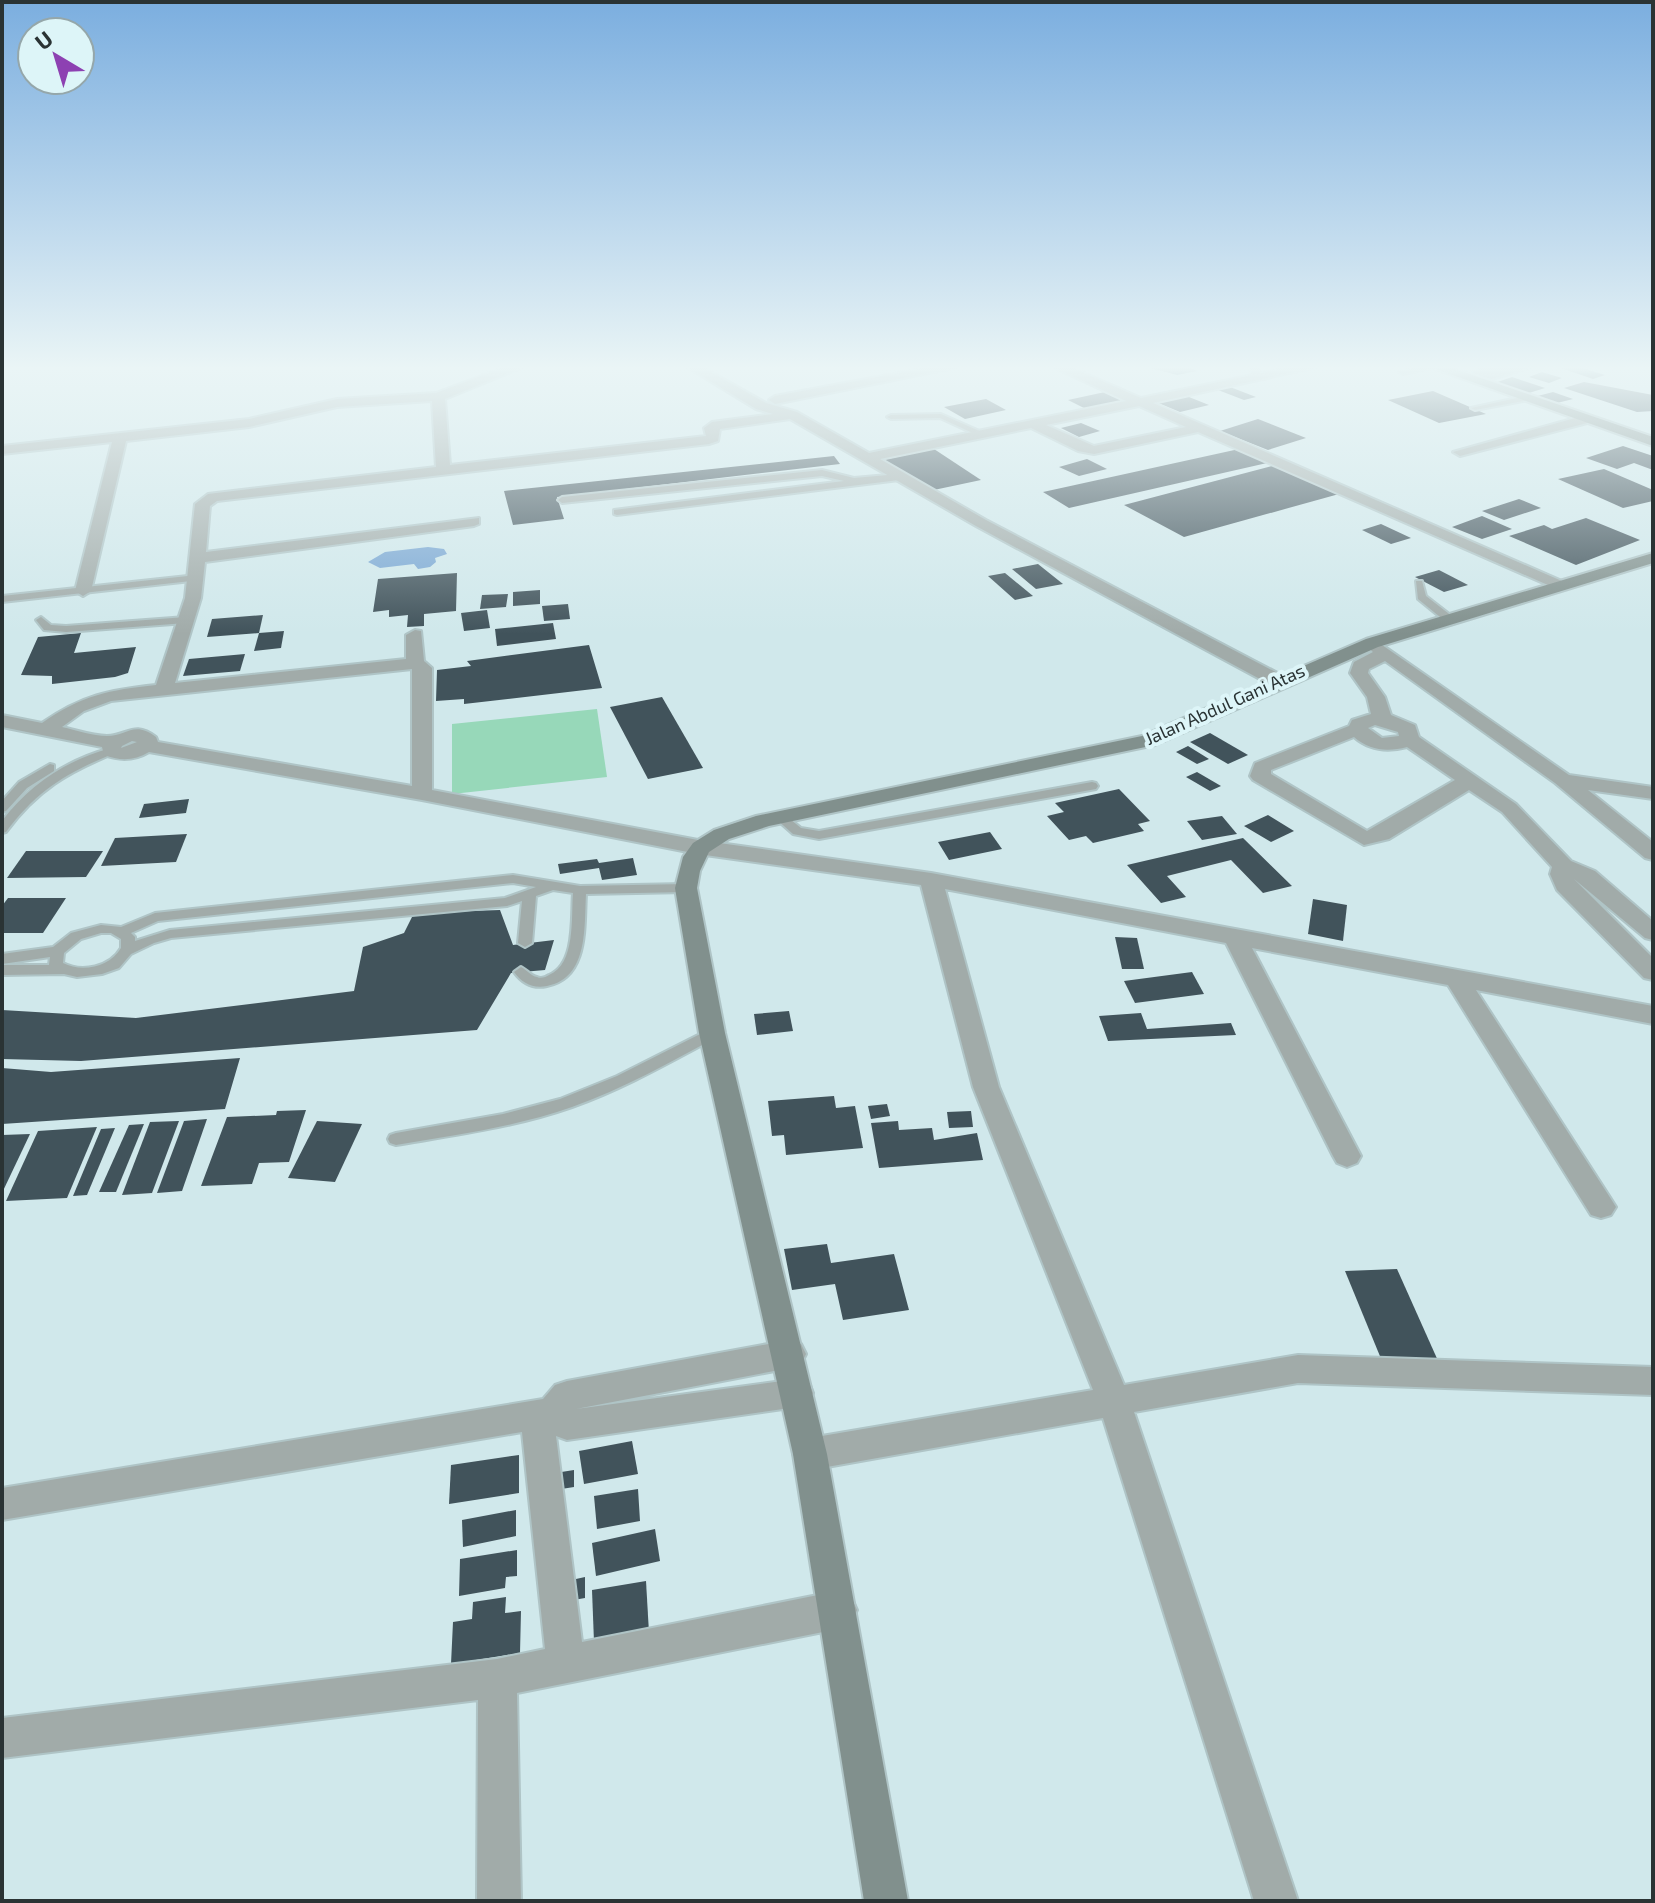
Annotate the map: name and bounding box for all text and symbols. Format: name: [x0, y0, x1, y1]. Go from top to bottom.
north arrow: [16, 16, 96, 96]
text: U: [29, 25, 57, 54]
street label: Jalan Abdul Gani Atas: [1141, 659, 1308, 749]

